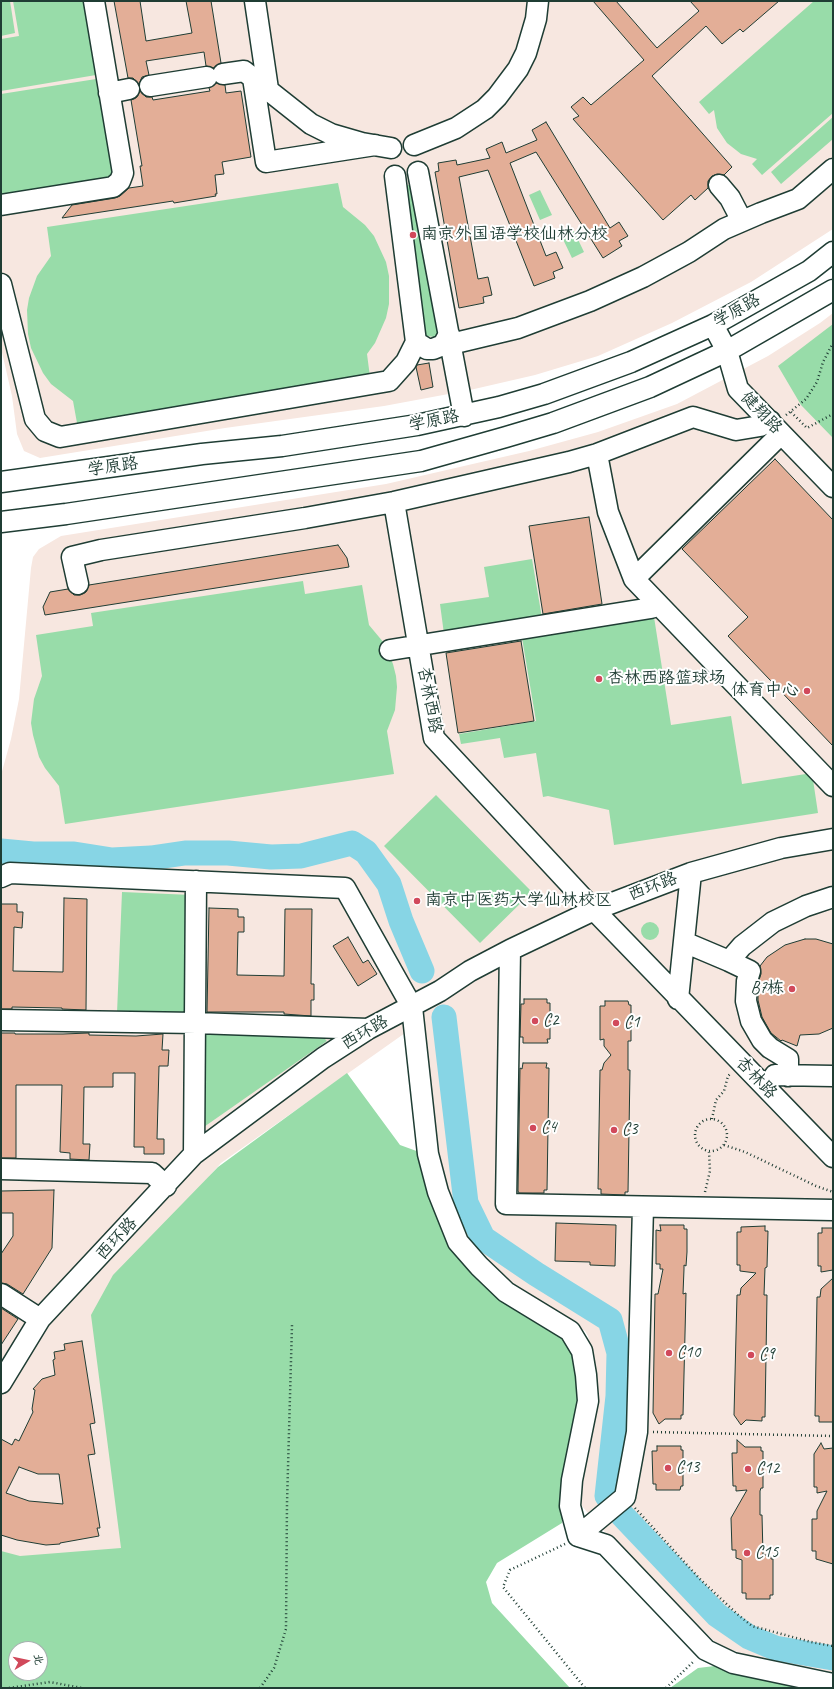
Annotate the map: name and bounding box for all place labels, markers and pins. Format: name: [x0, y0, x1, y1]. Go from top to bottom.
place label: 南京外国语学校仙林分校: [421, 225, 608, 245]
marker: 南京外国语学校仙林分校: [408, 230, 418, 240]
place label: 杏林西路篮球场: [607, 669, 726, 689]
marker: 杏林西路篮球场: [594, 674, 604, 684]
place label: 体育中心: [731, 681, 799, 701]
marker: 体育中心: [802, 686, 812, 696]
place label: 南京中医药大学仙林校区: [425, 891, 612, 911]
marker: 南京中医药大学仙林校区: [412, 896, 422, 906]
place label: B7栋: [751, 979, 784, 999]
marker: B7栋: [787, 984, 797, 994]
place label: C2: [543, 1011, 559, 1031]
place label: C1: [624, 1013, 640, 1033]
marker: C2: [530, 1016, 540, 1026]
marker: C1: [611, 1018, 621, 1028]
place label: C4: [541, 1118, 557, 1138]
place label: C3: [622, 1120, 638, 1140]
marker: C4: [528, 1123, 538, 1133]
marker: C3: [609, 1125, 619, 1135]
place label: C10: [677, 1343, 700, 1363]
place label: C9: [759, 1345, 775, 1365]
marker: C10: [664, 1348, 674, 1358]
marker: C9: [746, 1350, 756, 1360]
place label: C13: [676, 1458, 699, 1478]
place label: C12: [756, 1459, 779, 1479]
marker: C13: [663, 1463, 673, 1473]
marker: C12: [743, 1464, 753, 1474]
place label: C15: [755, 1543, 778, 1563]
marker: C15: [742, 1548, 752, 1558]

